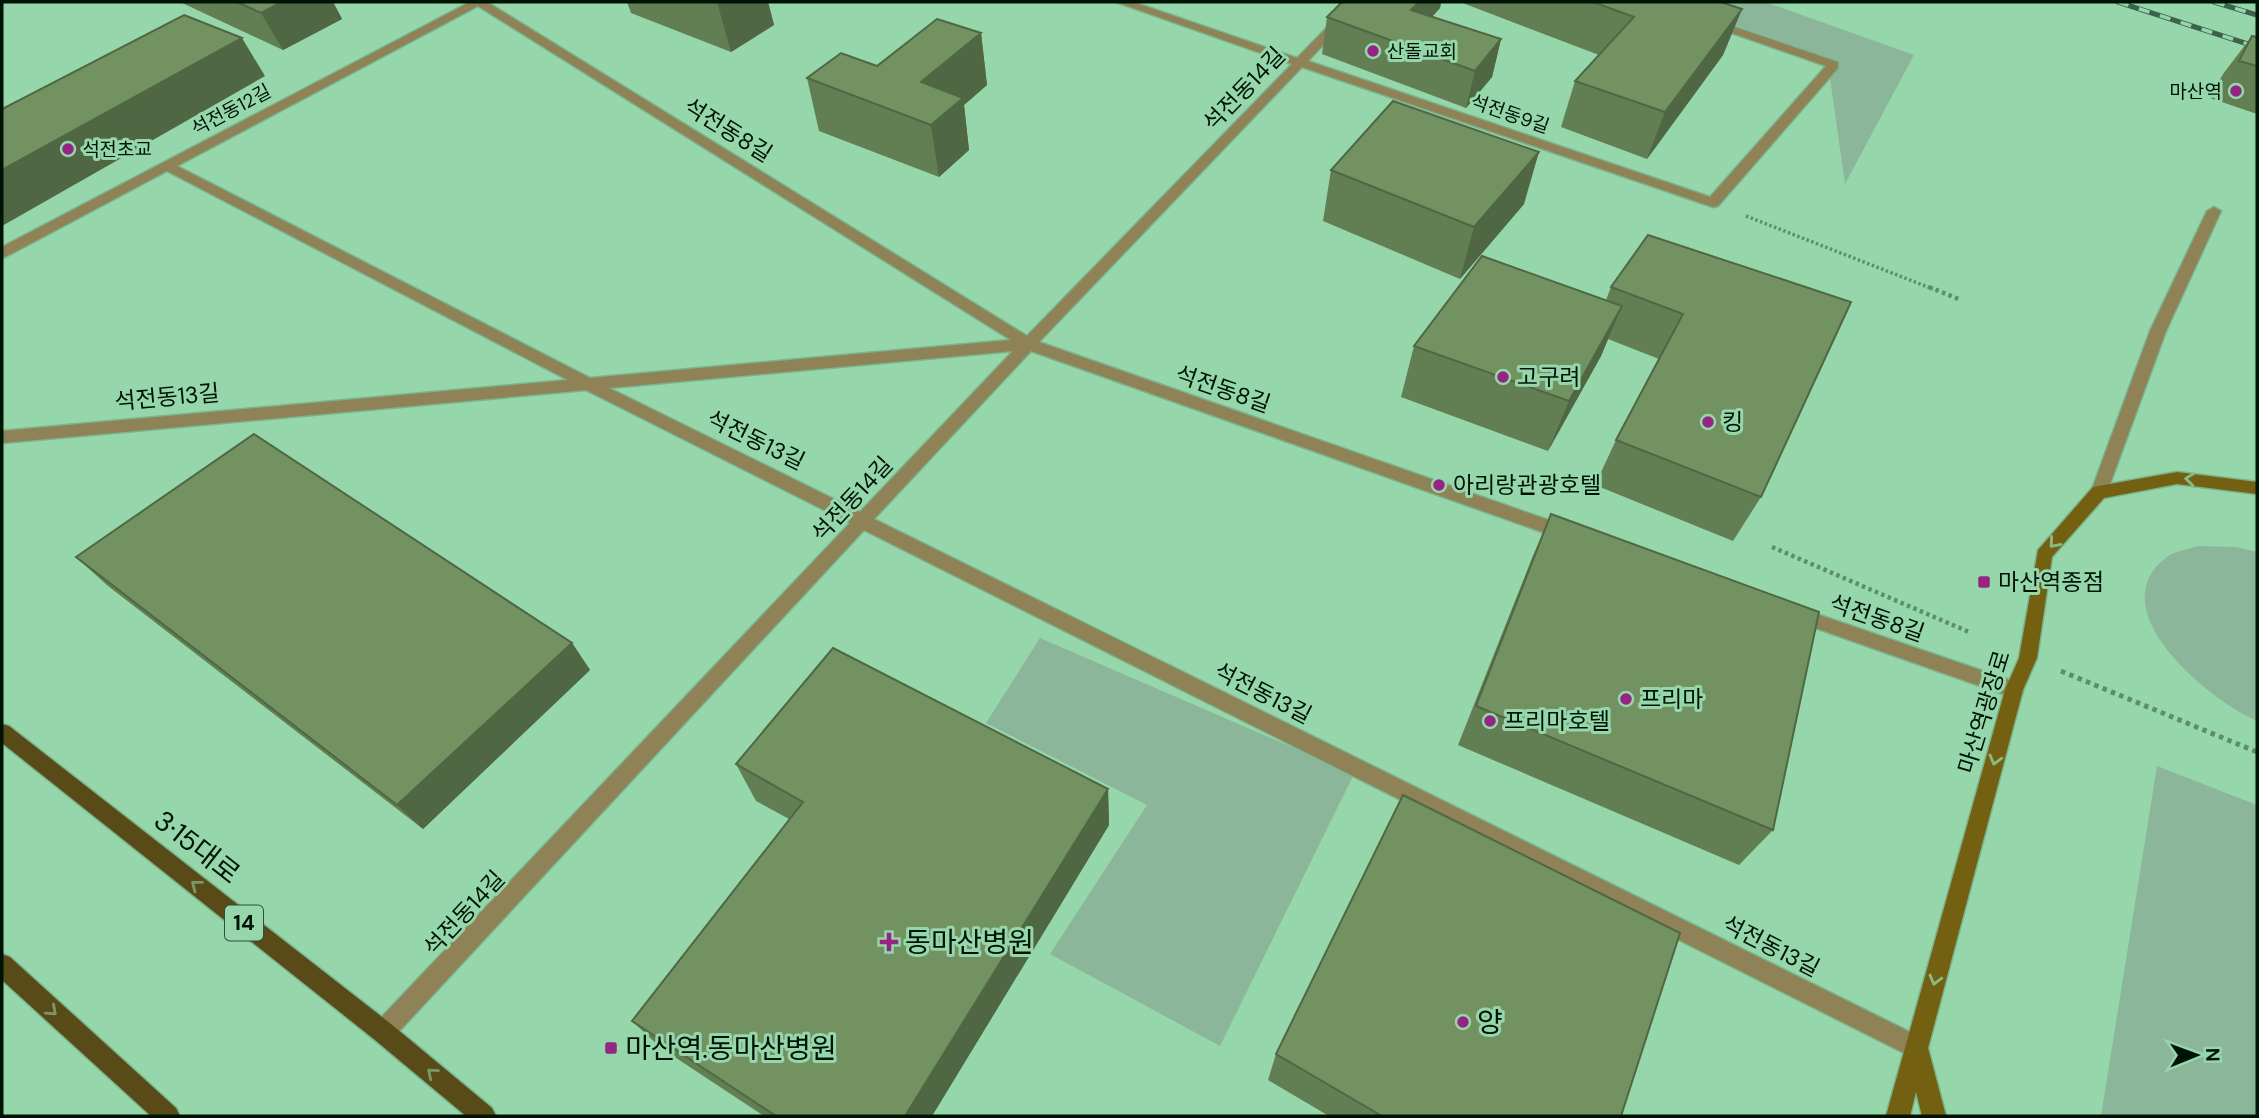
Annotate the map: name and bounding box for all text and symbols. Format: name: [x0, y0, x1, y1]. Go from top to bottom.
place label: 산돌교회: [1387, 39, 1457, 64]
street label: 석전동14길: [1196, 41, 1292, 137]
marker: 산돌교회: [1365, 43, 1381, 59]
street label: 석전동12길: [187, 79, 275, 141]
place label: 마산역: [2170, 79, 2222, 104]
marker: 마산역: [2228, 83, 2244, 99]
street label: 석전동9길: [1467, 89, 1553, 139]
street label: 석전동8길: [678, 91, 778, 169]
place label: 석전초교: [82, 137, 152, 162]
marker: 석전초교: [60, 141, 76, 157]
street label: 석전동8길: [1171, 359, 1275, 419]
place label: 고구려: [1517, 362, 1580, 392]
marker: 고구려: [1495, 369, 1511, 385]
street label: 석전동13길: [113, 377, 221, 417]
street label: 석전동13길: [702, 403, 810, 477]
place label: 킹: [1722, 407, 1743, 437]
marker: 킹: [1700, 414, 1716, 430]
street label: 석전동14길: [805, 450, 899, 548]
place label: 아리랑관광호텔: [1453, 470, 1601, 500]
one-way arrow: [2184, 472, 2195, 487]
marker: 아리랑관광호텔: [1431, 477, 1447, 493]
one-way arrow: [2050, 535, 2062, 548]
place label: 마산역종점: [1998, 567, 2104, 597]
marker: 마산역종점: [1976, 574, 1992, 590]
street label: 석전동8길: [1825, 588, 1929, 648]
street label: 마산역광장로: [1951, 647, 2017, 777]
street label: 석전동13길: [1209, 656, 1317, 730]
place label: 프리마: [1640, 684, 1703, 714]
marker: 프리마: [1618, 691, 1634, 707]
place label: 프리마호텔: [1504, 706, 1610, 736]
marker: 프리마호텔: [1482, 713, 1498, 729]
one-way arrow: [1989, 754, 2003, 766]
street label: 3·15대로: [146, 802, 248, 892]
street label: 석전동14길: [417, 864, 511, 962]
one-way arrow: [192, 881, 205, 893]
road number: 14: [225, 906, 263, 940]
street label: 석전동13길: [1717, 909, 1825, 983]
place label: 동마산병원: [905, 924, 1034, 961]
marker: 동마산병원: [879, 932, 899, 952]
one-way arrow: [1928, 974, 1943, 986]
one-way arrow: [44, 1003, 57, 1016]
place label: 양: [1477, 1004, 1503, 1041]
marker: 양: [1455, 1014, 1471, 1030]
north arrow: [2161, 1020, 2231, 1090]
place label: 마산역.동마산병원: [625, 1030, 837, 1067]
marker: 마산역.동마산병원: [603, 1040, 619, 1056]
text: N: [2200, 1048, 2225, 1062]
one-way arrow: [427, 1068, 439, 1081]

